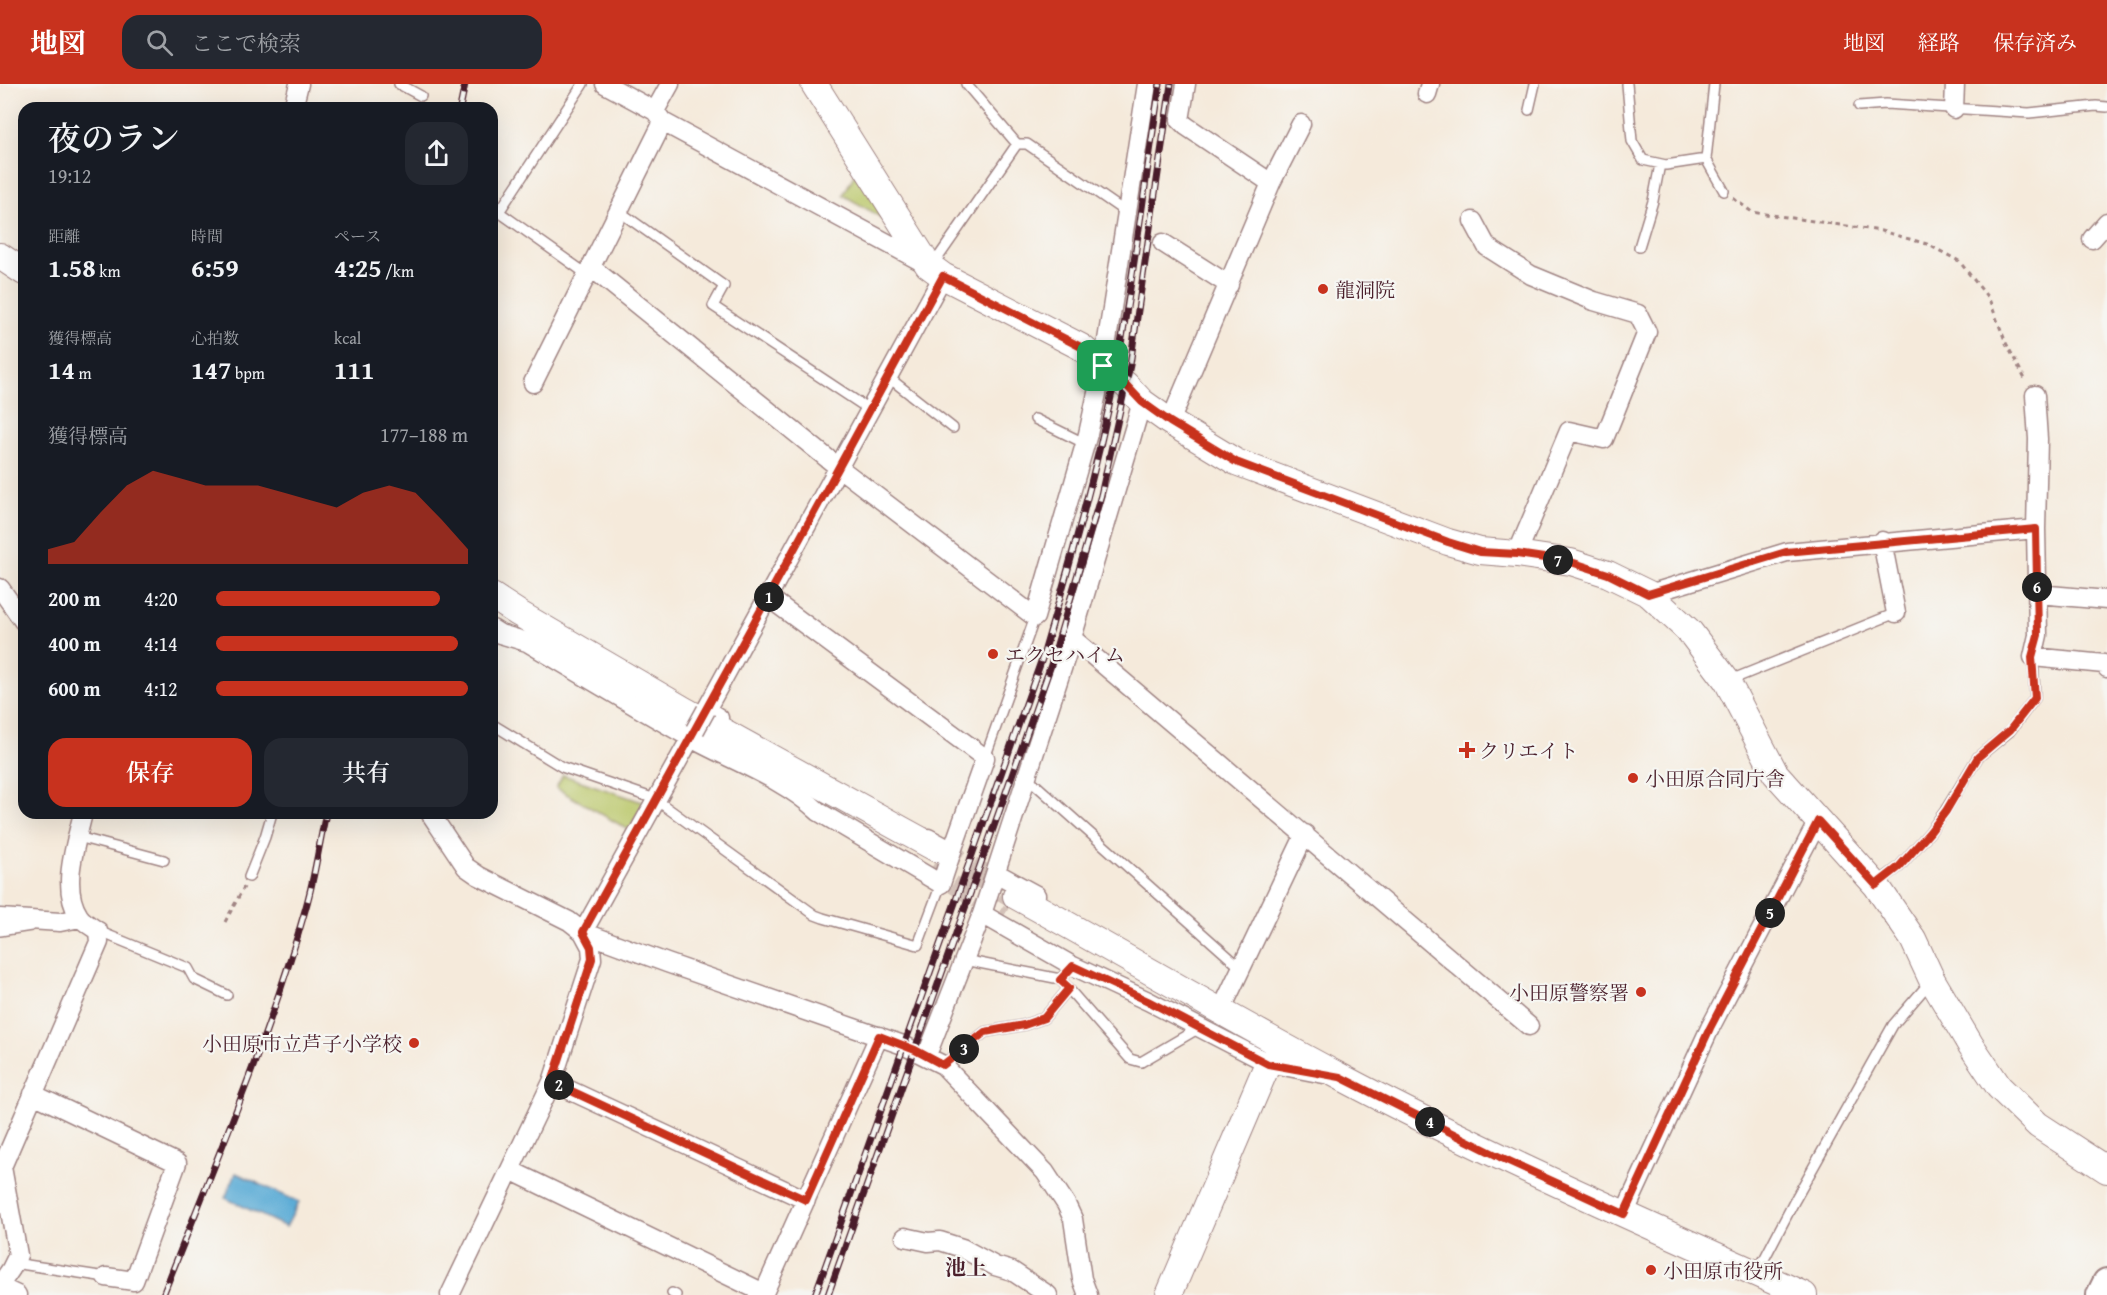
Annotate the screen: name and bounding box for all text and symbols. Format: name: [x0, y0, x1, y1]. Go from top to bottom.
search box: [122, 15, 542, 69]
text: 地図: [30, 22, 86, 63]
icon: search: [143, 26, 176, 59]
text: ここで検索: [191, 27, 301, 59]
text: 地図: [1843, 27, 1885, 58]
text: 経路: [1918, 27, 1960, 58]
text: 保存済み: [1993, 27, 2077, 58]
text: 夜のラン: [48, 114, 180, 162]
button: share: [405, 122, 468, 185]
text: 19:12: [48, 161, 91, 190]
text: 距離: [48, 224, 80, 248]
text: 時間: [191, 224, 223, 248]
text: ペース: [334, 224, 381, 248]
text: 1.58: [48, 248, 96, 287]
text: 6:59: [191, 248, 239, 287]
text: 4:25: [334, 248, 382, 287]
text: km: [96, 259, 120, 283]
text: /km: [382, 259, 414, 283]
place label: 龍洞院: [1335, 275, 1395, 304]
marker: 龍洞院: [1316, 282, 1330, 296]
text: 獲得標高: [48, 326, 112, 350]
text: 心拍数: [191, 326, 239, 350]
text: kcal: [334, 326, 361, 350]
pin: [1077, 340, 1128, 391]
icon: arrive: [1086, 349, 1119, 382]
text: 14: [48, 350, 75, 389]
text: 147: [191, 350, 231, 389]
text: 111: [334, 350, 374, 389]
text: m: [75, 361, 92, 385]
text: bpm: [231, 361, 265, 385]
text: 177–188 m: [380, 420, 468, 449]
text: 獲得標高: [48, 421, 128, 450]
pin: 7: [1543, 545, 1573, 575]
text: 7: [1554, 548, 1562, 572]
pin: 6: [2022, 572, 2052, 602]
text: 6: [2033, 575, 2041, 599]
pin: 1: [754, 582, 784, 612]
text: 200 m: [48, 584, 101, 613]
text: 4:20: [144, 584, 178, 613]
text: 1: [765, 585, 773, 609]
text: 400 m: [48, 629, 101, 658]
text: 4:14: [144, 629, 178, 658]
place label: エクセハイム: [1005, 640, 1125, 669]
marker: エクセハイム: [986, 647, 1000, 661]
text: 600 m: [48, 674, 101, 703]
text: 4:12: [144, 674, 178, 703]
place label: クリエイト: [1479, 736, 1579, 765]
button: 保存: [48, 738, 252, 807]
button: 共有: [264, 738, 468, 807]
marker: クリエイト: [1460, 743, 1474, 757]
place label: 小田原合同庁舎: [1645, 764, 1785, 793]
marker: 小田原合同庁舎: [1626, 771, 1640, 785]
pin: 5: [1755, 898, 1785, 928]
text: 5: [1766, 901, 1774, 925]
place label: 小田原警察署: [1509, 978, 1629, 1007]
marker: 小田原警察署: [1634, 985, 1648, 999]
place label: 小田原市立芦子小学校: [202, 1029, 402, 1058]
pin: 3: [949, 1034, 979, 1064]
marker: 小田原市立芦子小学校: [407, 1036, 421, 1050]
text: 3: [960, 1037, 968, 1061]
pin: 2: [544, 1070, 574, 1100]
text: 2: [555, 1073, 563, 1097]
pin: 4: [1415, 1107, 1445, 1137]
text: 4: [1426, 1110, 1434, 1134]
district label: 池上: [945, 1252, 987, 1283]
place label: 小田原市役所: [1663, 1256, 1783, 1285]
marker: 小田原市役所: [1644, 1263, 1658, 1277]

